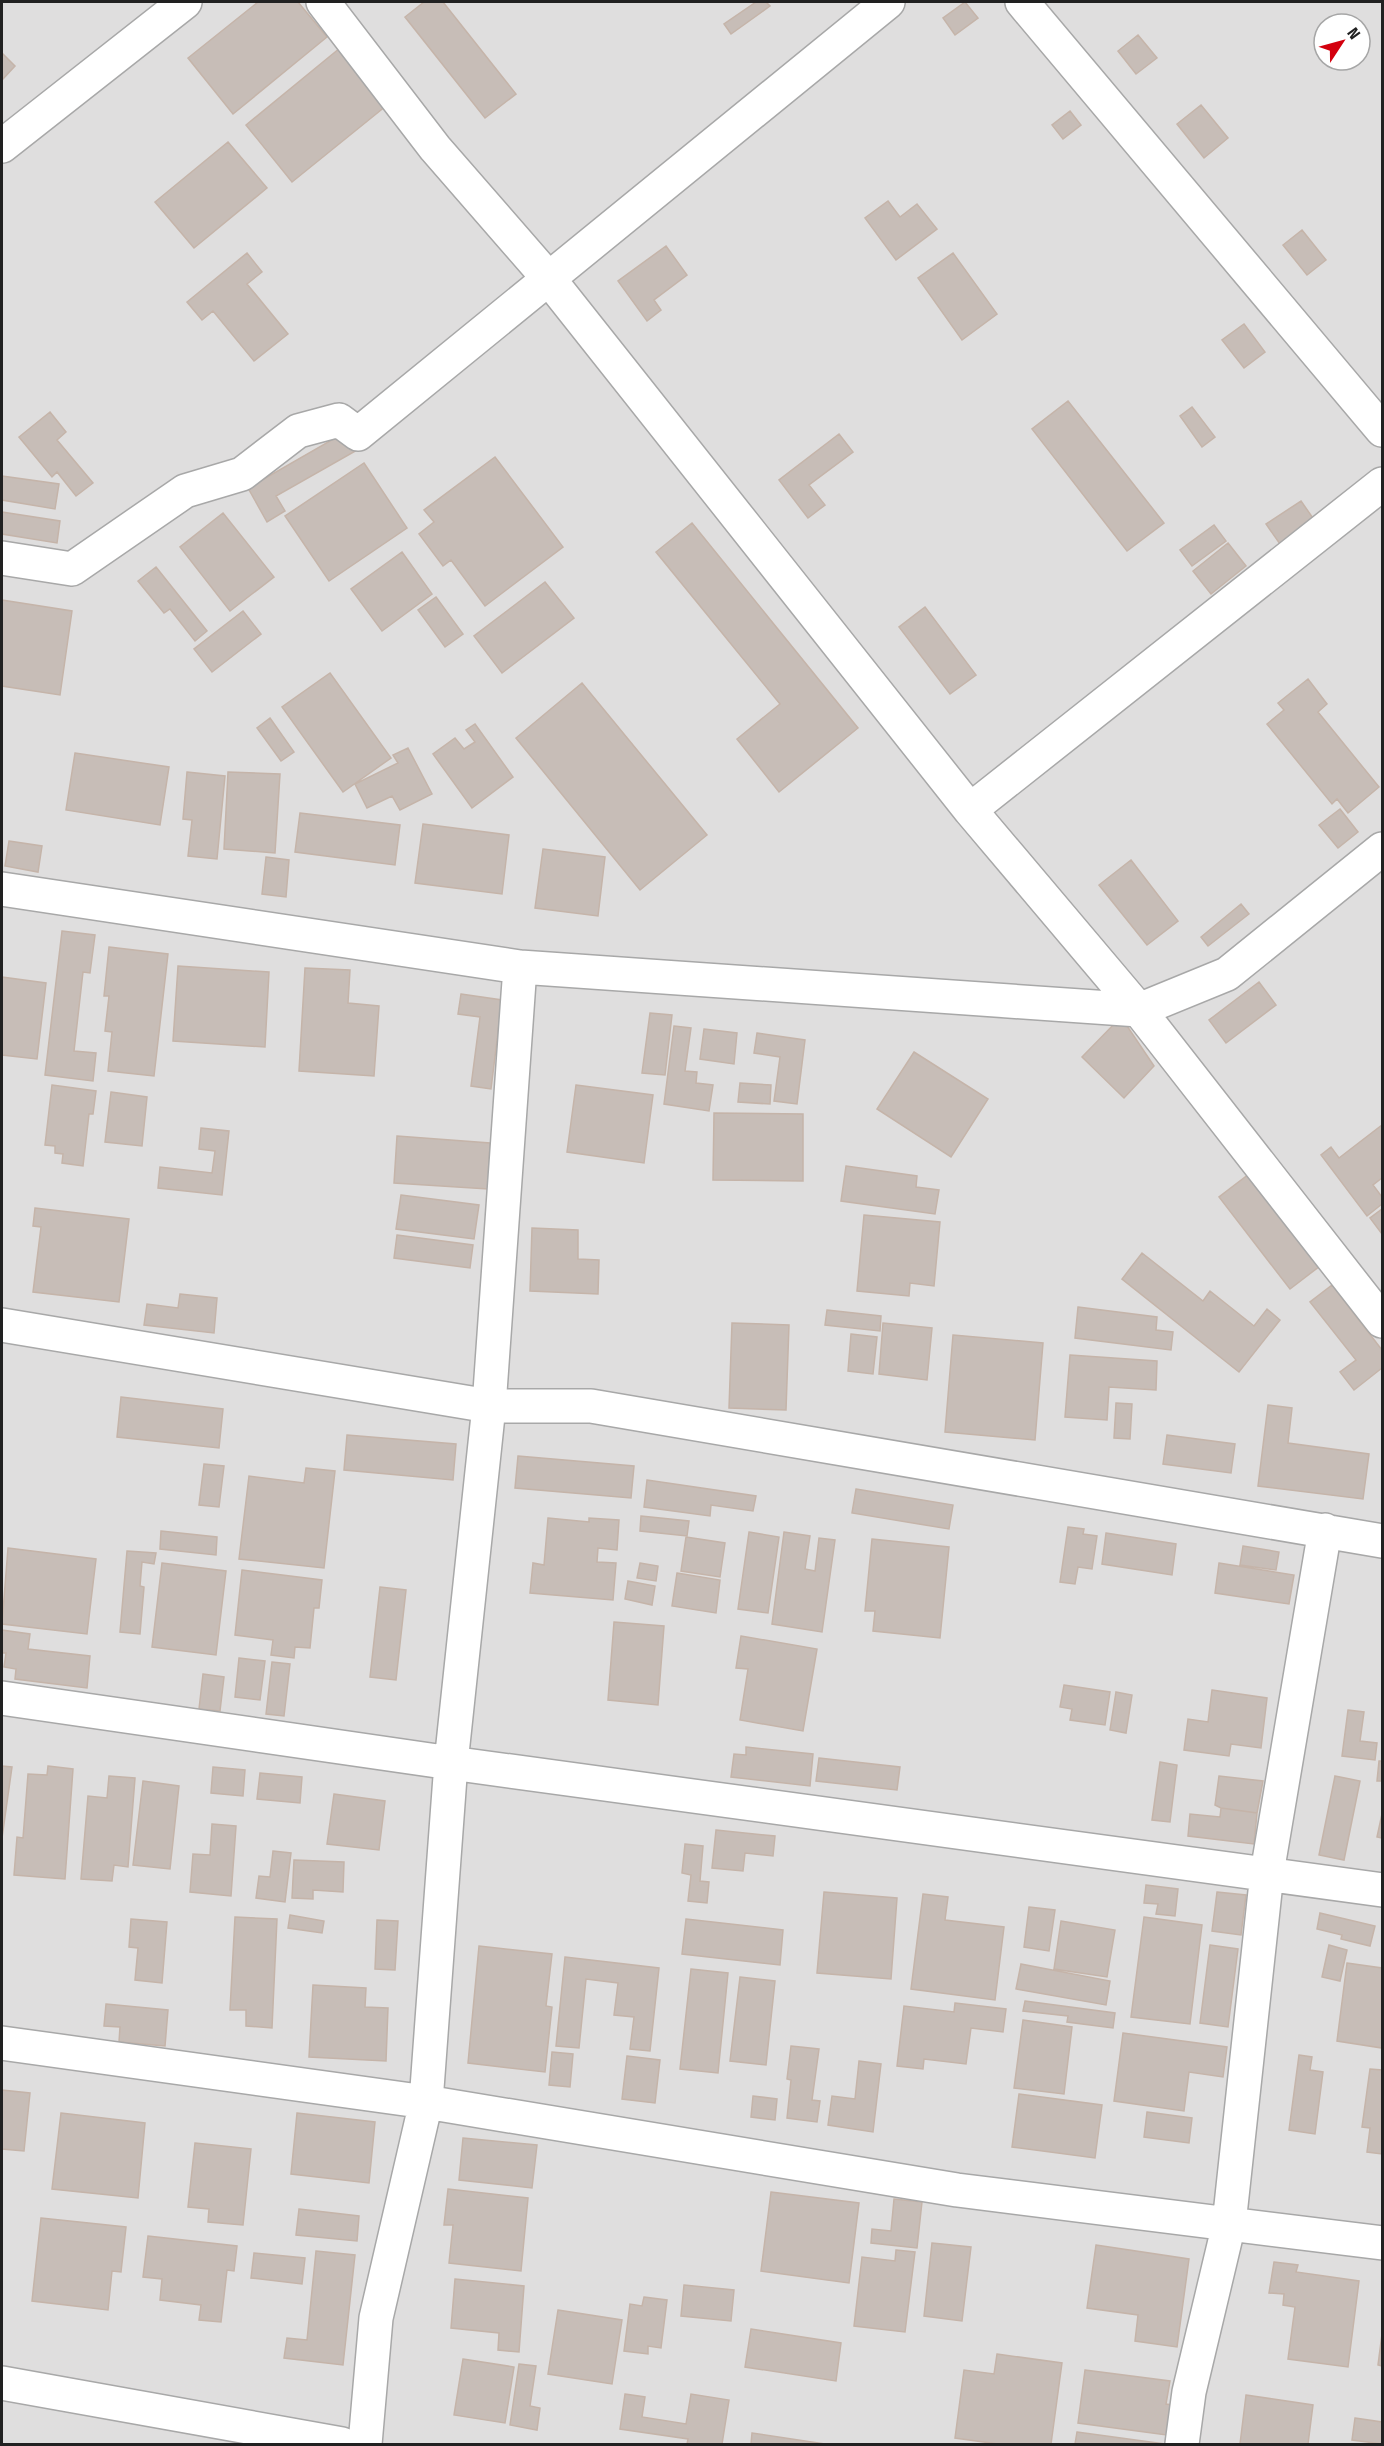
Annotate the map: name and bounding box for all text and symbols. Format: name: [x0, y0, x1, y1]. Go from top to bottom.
north arrow: [1312, 12, 1372, 72]
text: N: [1343, 24, 1364, 43]

